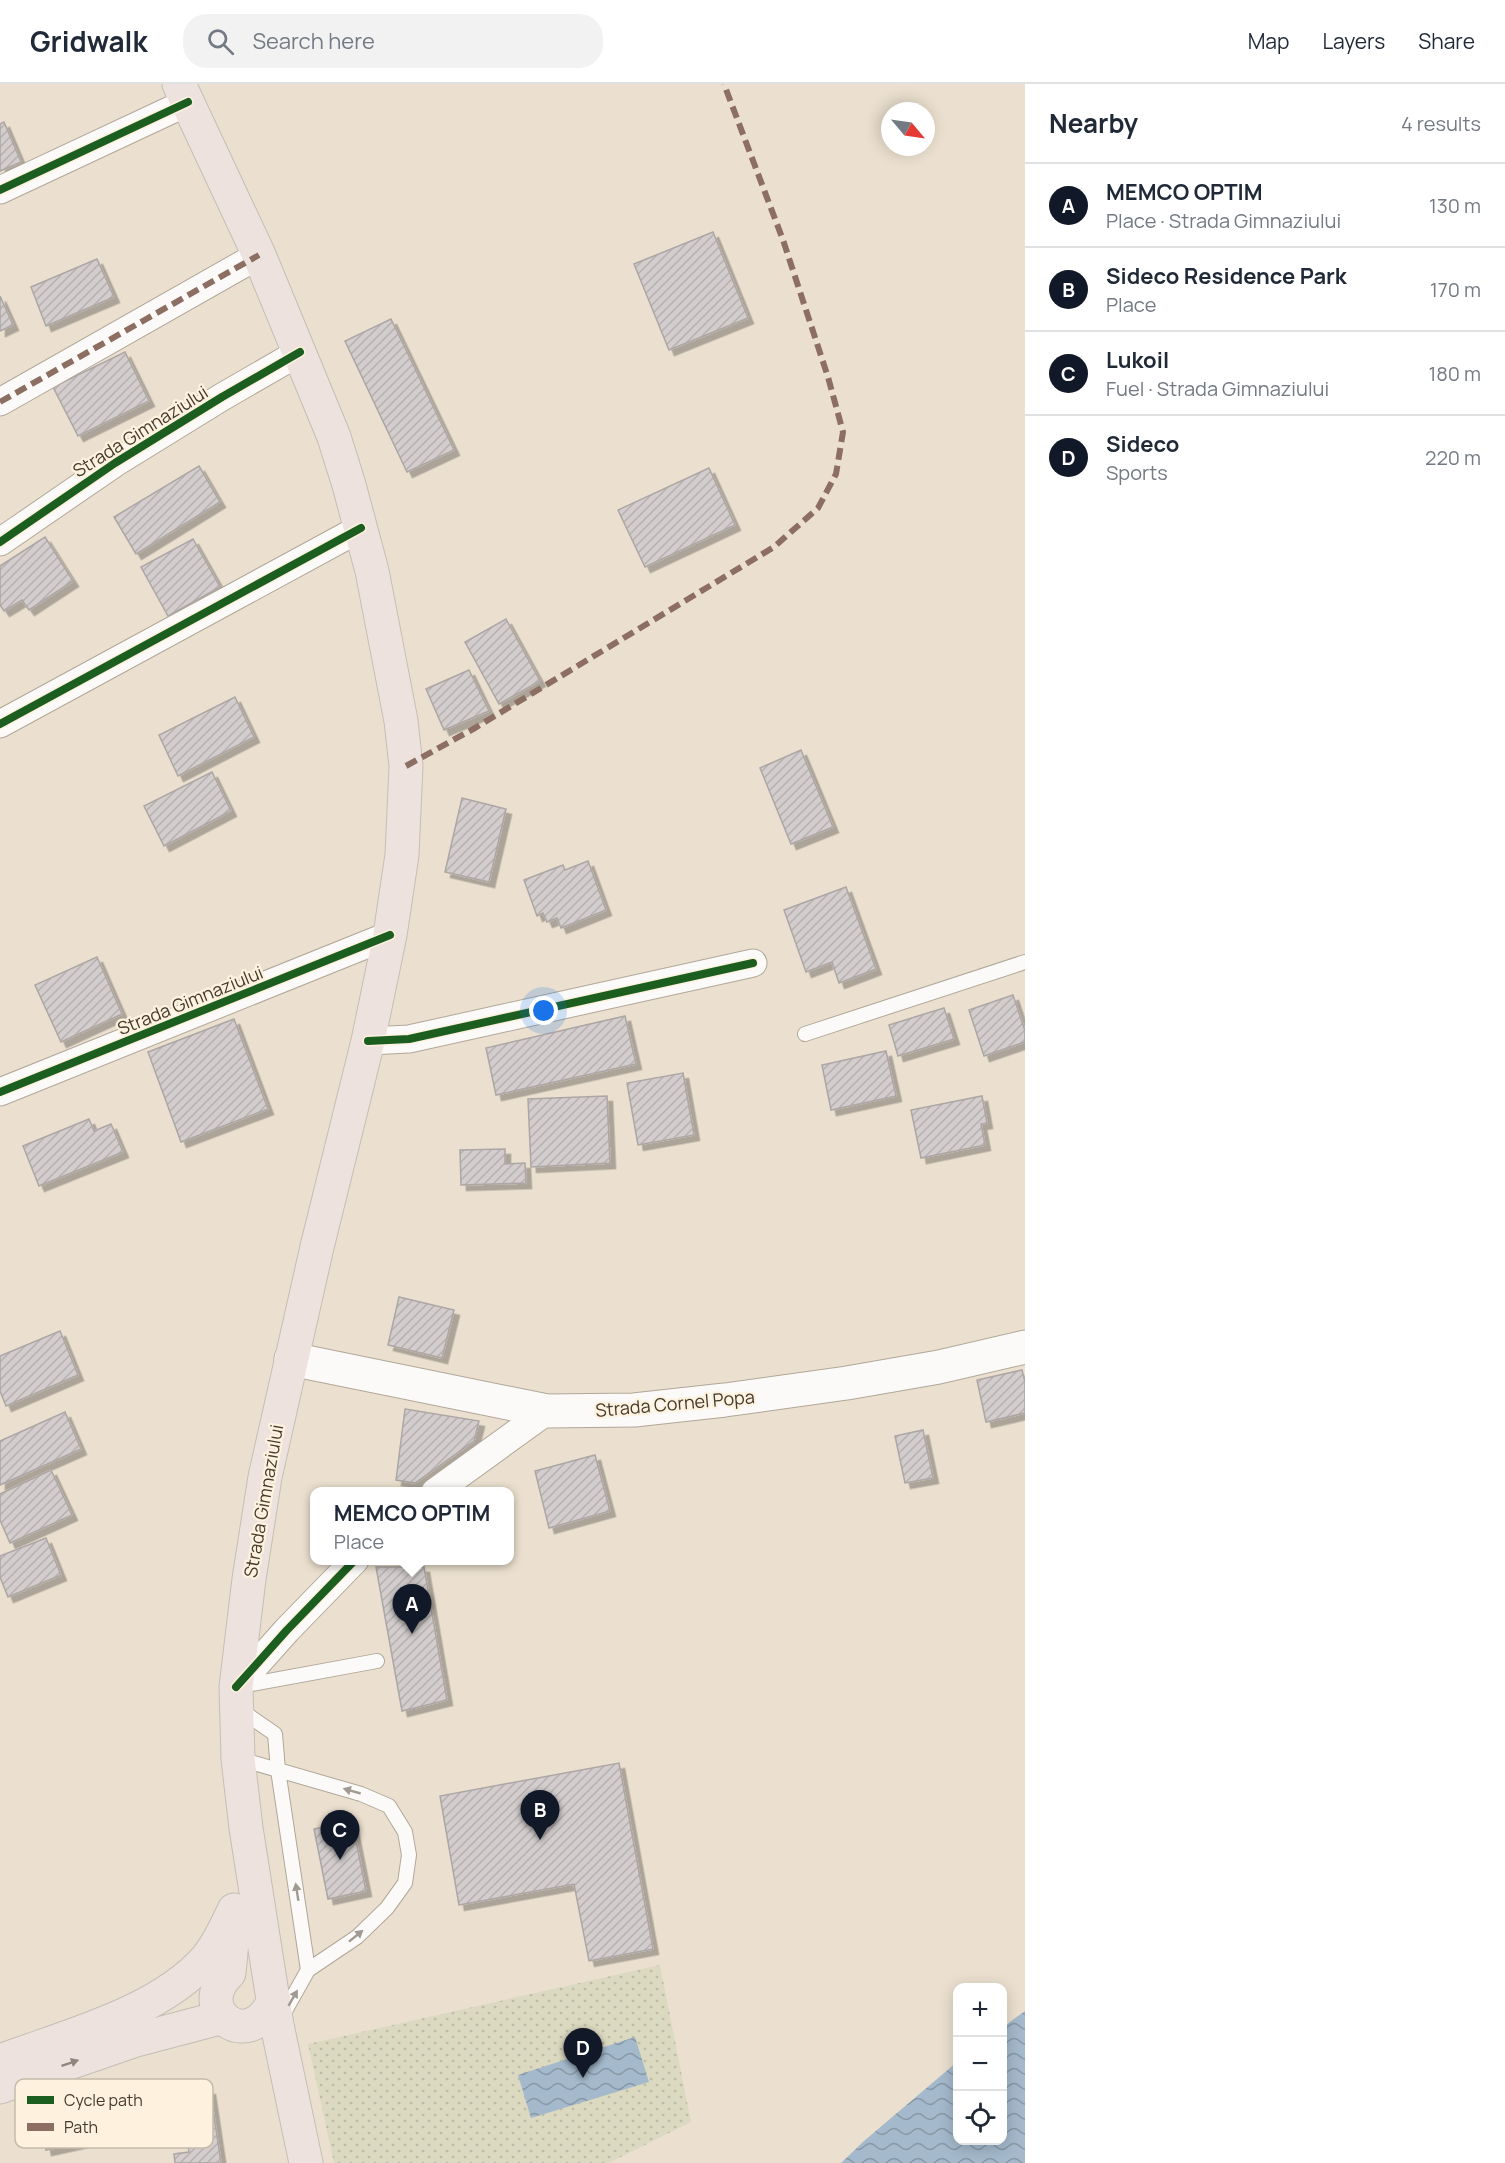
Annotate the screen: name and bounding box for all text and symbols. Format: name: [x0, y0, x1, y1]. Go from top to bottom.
search box: [183, 14, 603, 68]
text: Gridwalk: [30, 22, 147, 60]
icon: search: [204, 25, 237, 58]
text: Search here: [252, 26, 375, 56]
text: Map: [1248, 27, 1289, 55]
text: Layers: [1322, 27, 1385, 55]
text: Share: [1418, 27, 1475, 55]
north arrow: [881, 102, 935, 156]
text: Nearby: [1049, 105, 1138, 141]
text: 4 results: [1401, 110, 1481, 137]
text: MEMCO OPTIM: [1106, 177, 1263, 207]
text: A: [1062, 192, 1075, 219]
text: 130 m: [1429, 192, 1481, 219]
text: Place · Strada Gimnaziului: [1106, 207, 1341, 234]
text: Sideco Residence Park: [1106, 261, 1347, 291]
text: B: [1062, 276, 1075, 303]
text: 170 m: [1430, 276, 1481, 303]
text: Place: [1106, 291, 1156, 318]
text: Lukoil: [1106, 345, 1169, 375]
text: C: [1061, 360, 1076, 387]
text: 180 m: [1428, 360, 1481, 387]
text: Fuel · Strada Gimnaziului: [1106, 375, 1329, 402]
street label: Strada Gimnaziului: [68, 380, 212, 482]
text: Sideco: [1106, 429, 1179, 459]
text: D: [1061, 444, 1076, 471]
text: 220 m: [1425, 444, 1481, 471]
text: Sports: [1106, 459, 1168, 486]
street label: Strada Gimnaziului: [114, 960, 266, 1040]
your location: [529, 996, 558, 1025]
street label: Strada Cornel Popa: [594, 1384, 756, 1422]
street label: Strada Gimnaziului: [238, 1423, 288, 1579]
popup: [310, 1487, 514, 1565]
text: MEMCO OPTIM: [334, 1498, 490, 1528]
text: Place: [334, 1528, 384, 1555]
pin: A: [392, 1584, 432, 1634]
one-way arrow: [343, 1786, 361, 1795]
pin: B: [520, 1790, 560, 1840]
pin: C: [320, 1810, 360, 1860]
one-way arrow: [292, 1882, 301, 1901]
one-way arrow: [348, 1930, 364, 1943]
map controls: [953, 1983, 1007, 2145]
button: +: [953, 1983, 1007, 2037]
one-way arrow: [288, 1989, 298, 2006]
pin: D: [564, 2028, 602, 2078]
button: −: [953, 2037, 1007, 2091]
one-way arrow: [61, 2057, 79, 2067]
legend: [15, 2079, 213, 2148]
text: Cycle path: [64, 2089, 143, 2111]
button: locate: [953, 2091, 1007, 2145]
text: Path: [64, 2116, 98, 2138]

